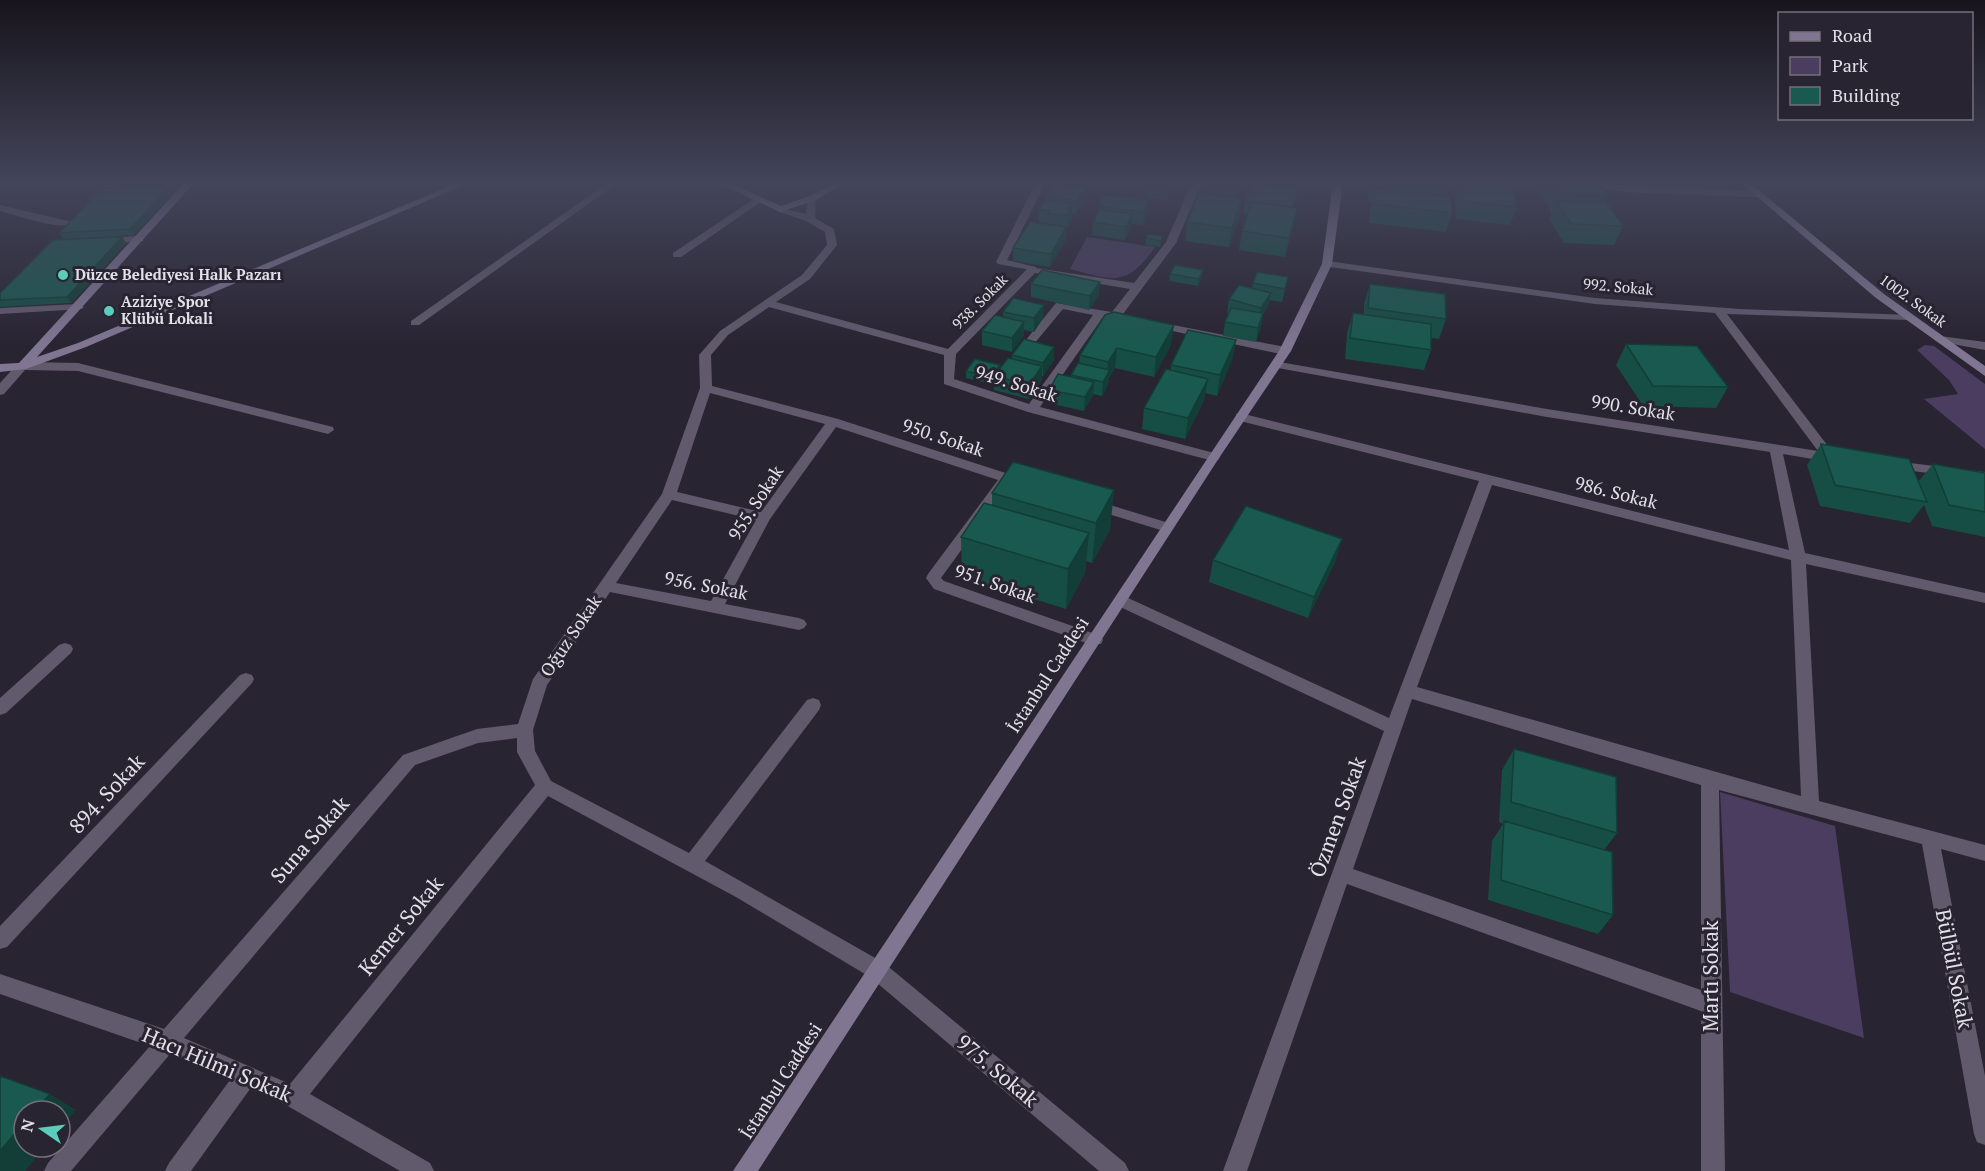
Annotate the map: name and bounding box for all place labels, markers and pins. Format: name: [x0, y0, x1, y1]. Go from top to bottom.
place label: Düzce Belediyesi Halk Pazarı: [75, 264, 281, 284]
marker: Düzce Belediyesi Halk Pazarı: [56, 268, 70, 282]
place label: Aziziye Spor Klübü Lokali: [121, 291, 213, 328]
marker: Aziziye Spor Klübü Lokali: [102, 304, 116, 318]

